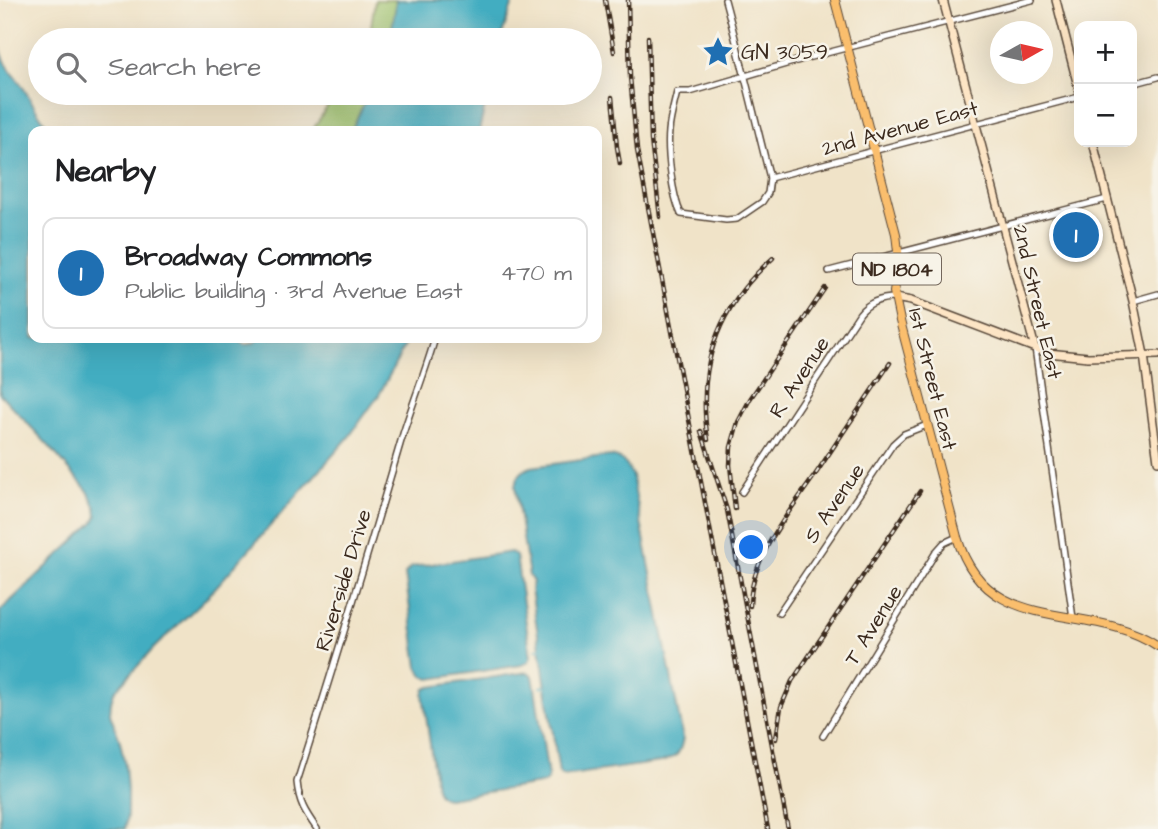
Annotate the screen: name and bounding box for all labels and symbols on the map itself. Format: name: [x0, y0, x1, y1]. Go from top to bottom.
north arrow: [990, 21, 1053, 84]
place icon: GN 3059: [701, 35, 735, 69]
place label: GN 3059: [741, 38, 828, 67]
street label: 2nd Avenue East: [819, 94, 982, 163]
pin: 1: [1053, 209, 1099, 261]
street label: 2nd Street East: [1006, 222, 1069, 382]
road number: ND 1804: [853, 254, 941, 284]
street label: 1st Street East: [901, 305, 964, 454]
street label: R Avenue: [762, 331, 837, 424]
street label: S Avenue: [797, 458, 872, 549]
street label: Riverside Drive: [308, 506, 379, 655]
your location: [734, 530, 768, 564]
street label: T Avenue: [837, 580, 909, 671]

